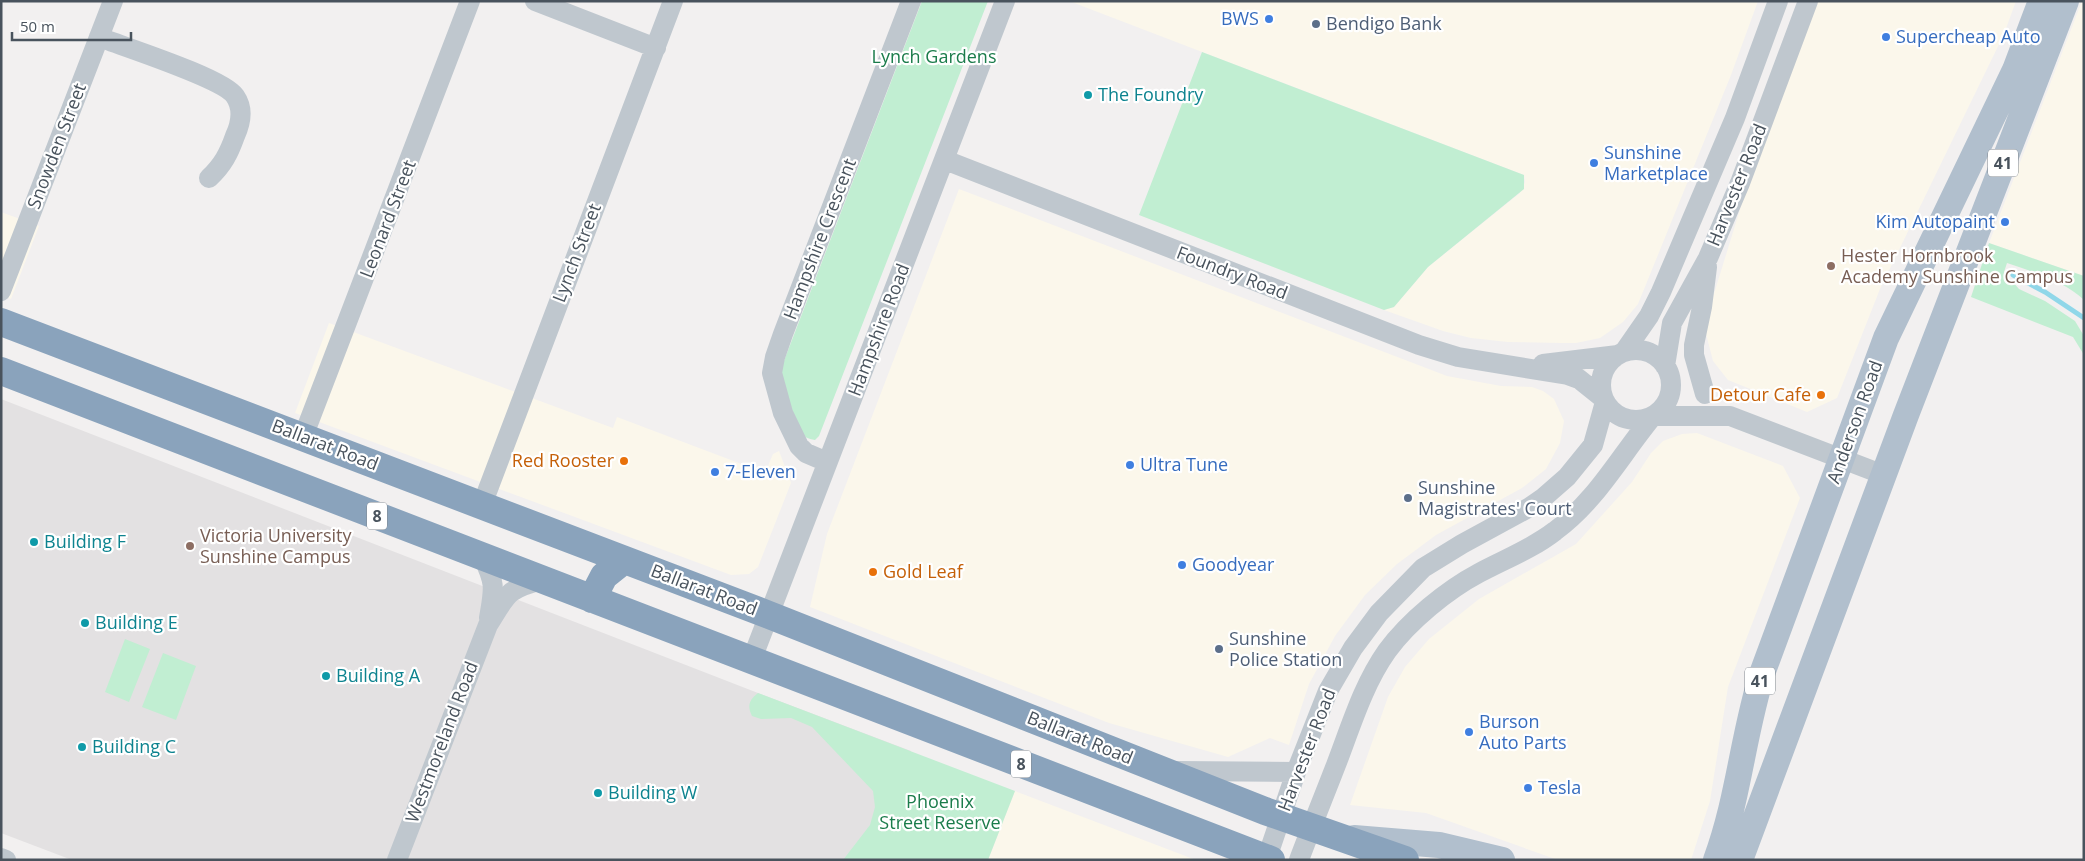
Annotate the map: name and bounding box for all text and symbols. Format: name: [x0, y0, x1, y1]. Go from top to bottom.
place label: BWS: [1221, 6, 1259, 30]
scale bar: [12, 10, 131, 42]
place label: Bendigo Bank: [1326, 11, 1442, 35]
marker: BWS: [1263, 13, 1275, 25]
text: 50 m: [20, 16, 55, 36]
marker: Bendigo Bank: [1310, 18, 1322, 30]
place label: Supercheap Auto: [1896, 24, 2041, 48]
marker: Supercheap Auto: [1880, 31, 1892, 43]
park label: Lynch Gardens: [872, 44, 996, 68]
street label: Snowden Street: [21, 79, 91, 212]
place label: The Foundry: [1098, 82, 1204, 106]
marker: The Foundry: [1082, 89, 1094, 101]
street label: Harvester Road: [1701, 120, 1772, 249]
place label: Sunshine Marketplace: [1604, 140, 1708, 185]
road number: 41: [1988, 150, 2018, 177]
street label: Hampshire Crescent: [777, 155, 861, 323]
street label: Leonard Street: [354, 156, 421, 281]
marker: Sunshine Marketplace: [1588, 157, 1600, 169]
street label: Lynch Street: [546, 200, 606, 306]
place label: Kim Autopaint: [1875, 209, 1995, 233]
marker: Kim Autopaint: [1999, 216, 2011, 228]
street label: Foundry Road: [1173, 240, 1291, 304]
place label: Hester Hornbrook Academy Sunshine Campus: [1841, 243, 2073, 288]
street label: Hampshire Road: [842, 260, 914, 399]
marker: Hester Hornbrook Academy Sunshine Campus: [1825, 260, 1837, 272]
street label: Anderson Road: [1821, 357, 1887, 486]
place label: Detour Cafe: [1710, 382, 1811, 406]
marker: Detour Cafe: [1815, 389, 1827, 401]
street label: Ballarat Road: [269, 413, 382, 475]
place label: Red Rooster: [512, 448, 615, 472]
place label: Ultra Tune: [1140, 452, 1228, 476]
marker: Red Rooster: [618, 455, 630, 467]
place label: 7-Eleven: [725, 459, 796, 483]
marker: Ultra Tune: [1124, 459, 1136, 471]
marker: 7-Eleven: [709, 466, 721, 478]
place label: Sunshine Magistrates' Court: [1418, 475, 1572, 520]
marker: Sunshine Magistrates' Court: [1402, 492, 1414, 504]
road number: 8: [367, 502, 387, 530]
place label: Victoria University Sunshine Campus: [200, 523, 352, 568]
place label: Building F: [44, 529, 126, 553]
marker: Building F: [28, 536, 40, 548]
marker: Victoria University Sunshine Campus: [184, 540, 196, 552]
place label: Goodyear: [1192, 552, 1275, 576]
street label: Ballarat Road: [648, 558, 761, 620]
place label: Gold Leaf: [883, 559, 964, 583]
marker: Goodyear: [1176, 559, 1188, 571]
marker: Gold Leaf: [867, 566, 879, 578]
place label: Building E: [95, 610, 178, 634]
marker: Building E: [79, 617, 91, 629]
place label: Sunshine Police Station: [1229, 626, 1342, 671]
marker: Sunshine Police Station: [1213, 643, 1225, 655]
street label: Westmoreland Road: [399, 658, 483, 826]
place label: Building A: [336, 663, 421, 687]
road number: 41: [1745, 668, 1775, 694]
marker: Building A: [320, 670, 332, 682]
street label: Harvester Road: [1272, 685, 1341, 815]
street label: Ballarat Road: [1024, 705, 1137, 769]
place label: Burson Auto Parts: [1479, 709, 1567, 754]
marker: Burson Auto Parts: [1463, 726, 1475, 738]
place label: Building C: [92, 734, 176, 758]
marker: Building C: [76, 741, 88, 753]
road number: 8: [1011, 751, 1031, 778]
place label: Tesla: [1538, 775, 1581, 799]
place label: Building W: [608, 780, 698, 804]
marker: Tesla: [1522, 782, 1534, 794]
marker: Building W: [592, 787, 604, 799]
park label: Phoenix Street Reserve: [879, 789, 1001, 834]

